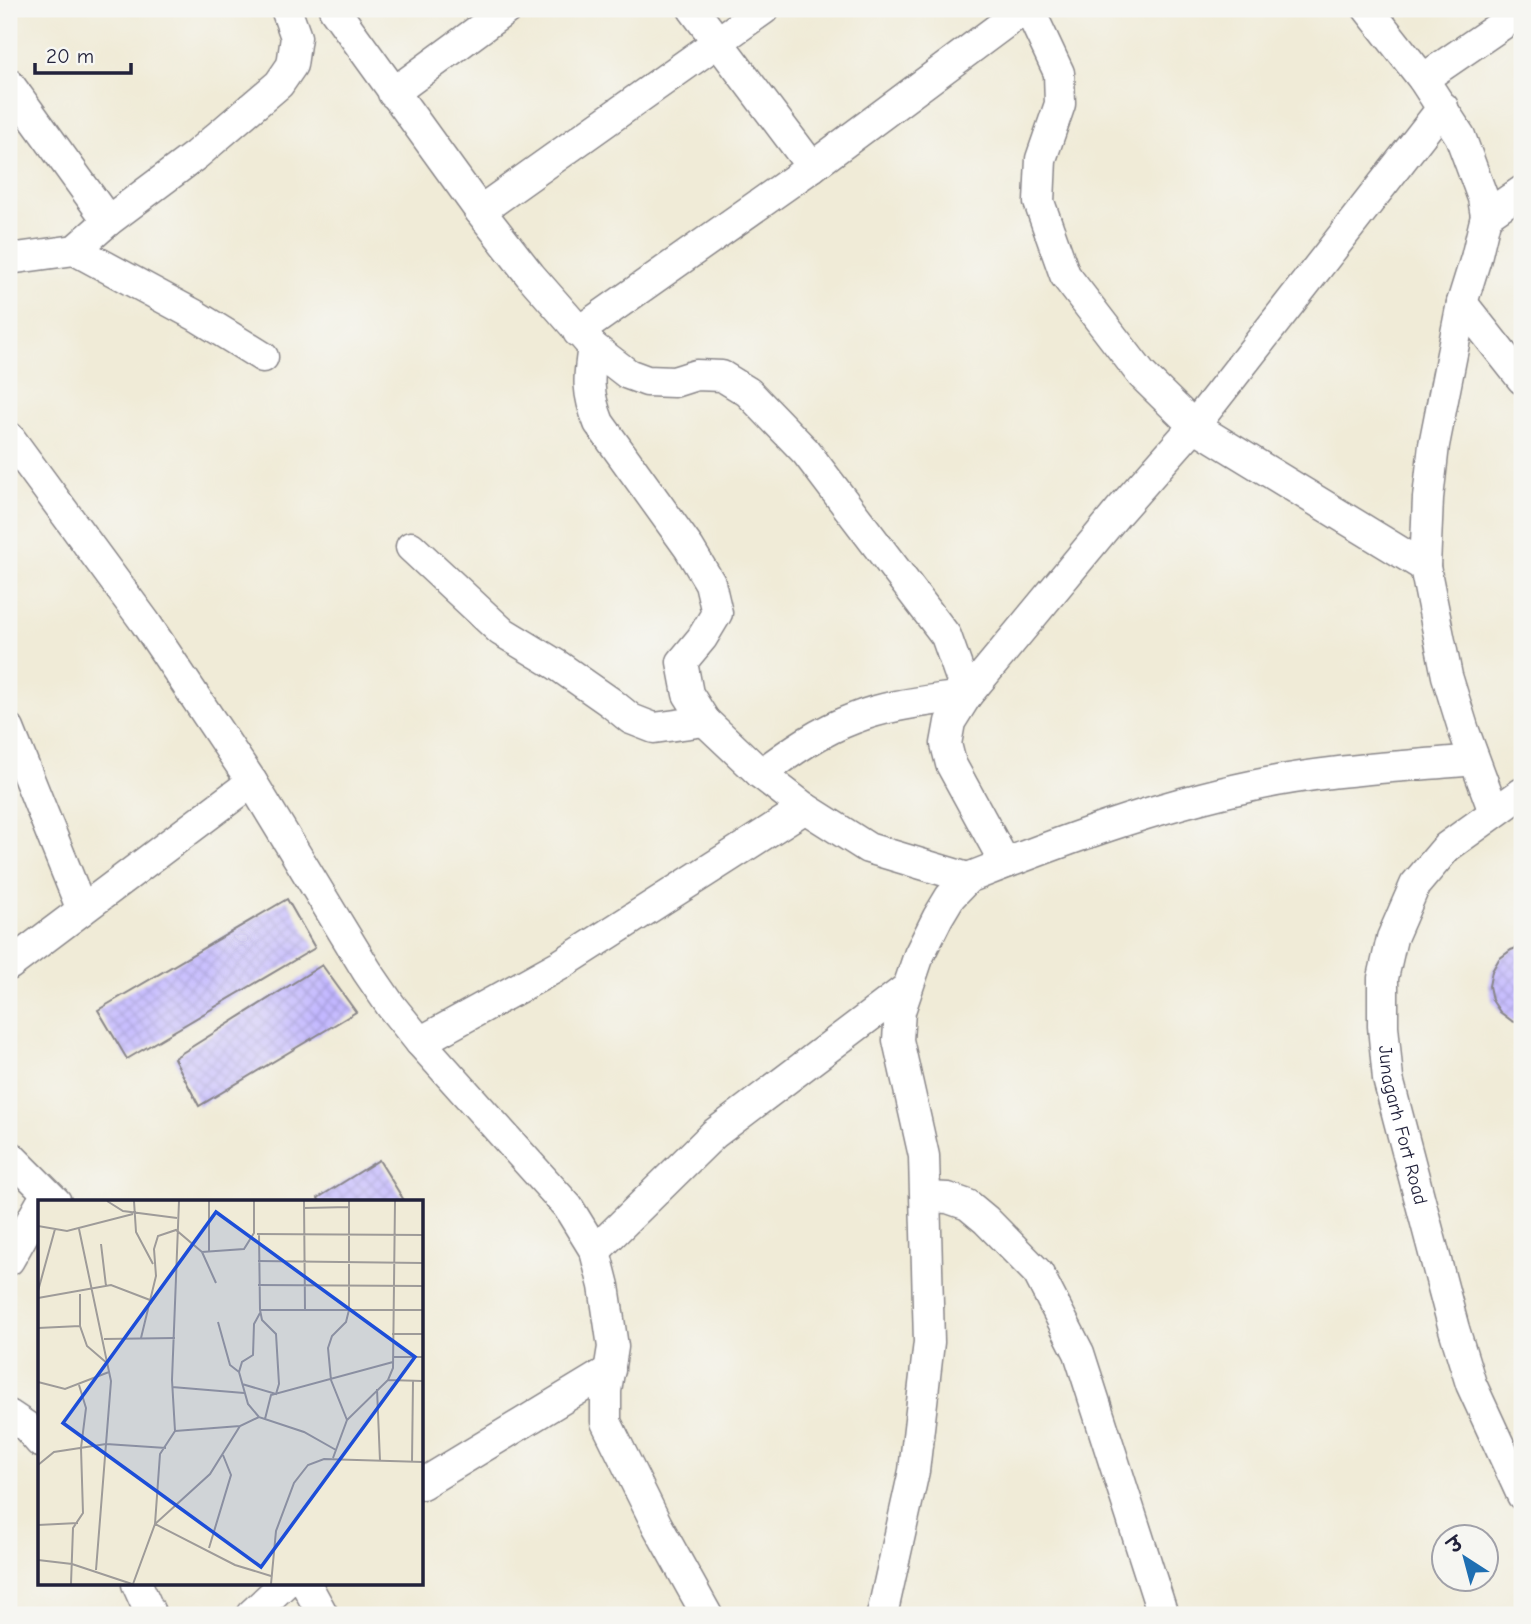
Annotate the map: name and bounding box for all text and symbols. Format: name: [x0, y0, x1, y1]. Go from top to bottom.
scale bar: [35, 32, 131, 76]
text: 20 m: [46, 44, 94, 68]
street label: Junagarh Fort Road: [1374, 1044, 1432, 1207]
inset map: [38, 1200, 424, 1586]
north arrow: [1430, 1522, 1500, 1592]
text: उ: [1442, 1531, 1469, 1559]

